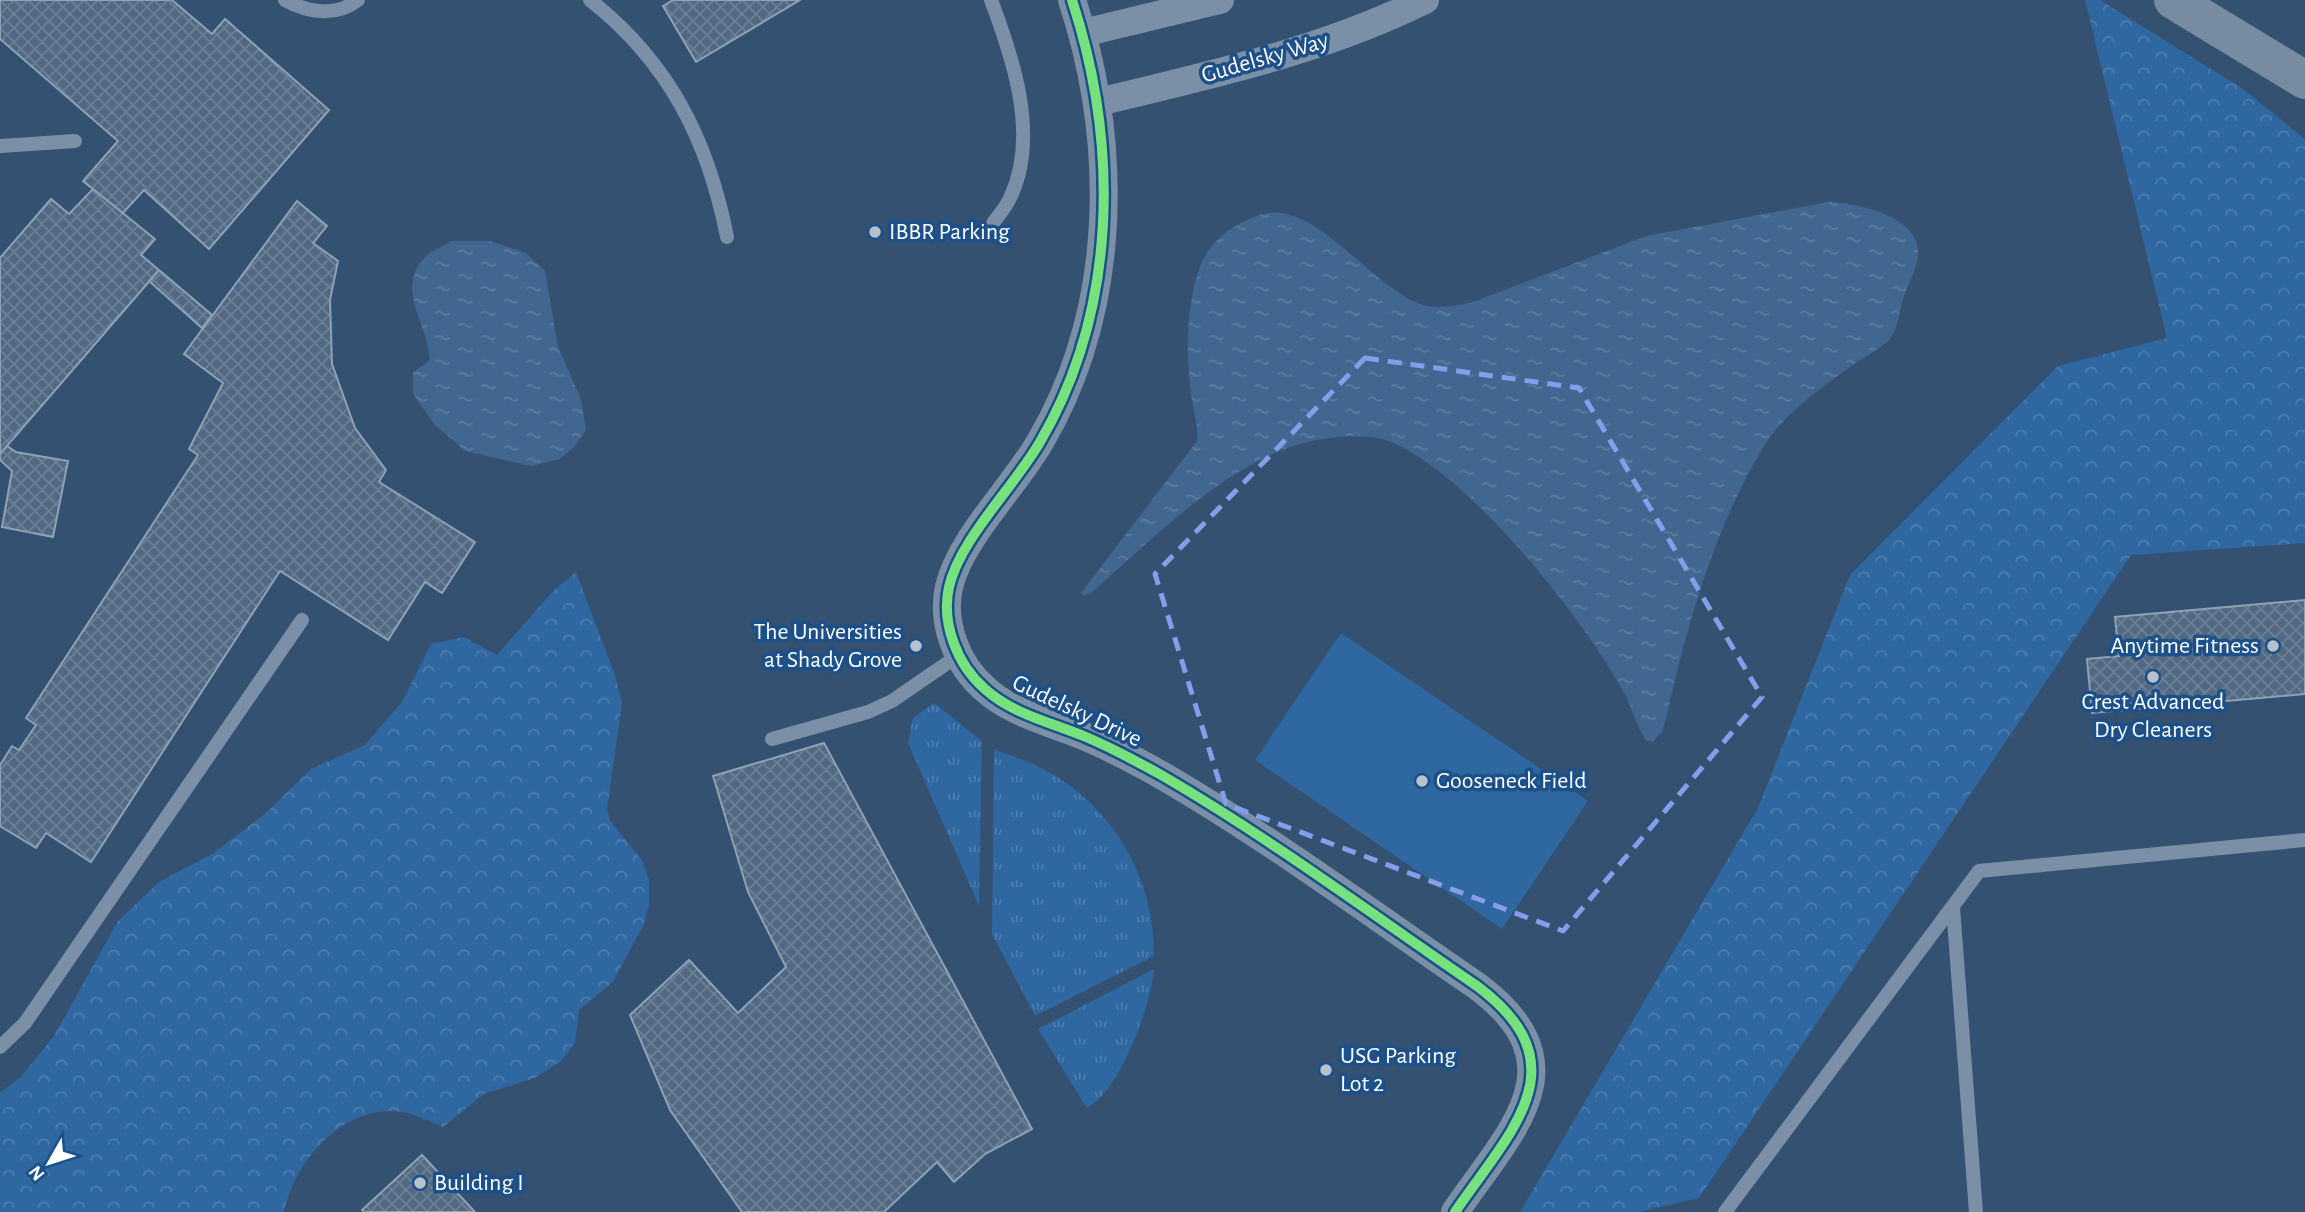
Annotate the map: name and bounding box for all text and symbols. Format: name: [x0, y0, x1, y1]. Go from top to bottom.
street label: Gudelsky Way: [1199, 28, 1331, 88]
place label: IBBR Parking: [889, 220, 1010, 244]
marker: IBBR Parking: [867, 224, 883, 240]
place label: The Universities at Shady Grove: [754, 620, 902, 672]
place label: Anytime Fitness: [2110, 634, 2259, 658]
marker: The Universities at Shady Grove: [908, 638, 924, 654]
marker: Anytime Fitness: [2265, 638, 2281, 654]
marker: Crest Advanced Dry Cleaners: [2145, 669, 2161, 685]
street label: Gudelsky Drive: [1009, 671, 1145, 751]
place label: Crest Advanced Dry Cleaners: [2082, 690, 2224, 742]
place label: Gooseneck Field: [1436, 769, 1587, 793]
marker: Gooseneck Field: [1414, 773, 1430, 789]
place label: USG Parking Lot 2: [1340, 1044, 1456, 1096]
marker: USG Parking Lot 2: [1318, 1062, 1334, 1078]
north arrow: [14, 1128, 84, 1198]
text: N: [25, 1162, 48, 1184]
place label: Building I: [434, 1171, 524, 1195]
marker: Building I: [412, 1175, 428, 1191]

